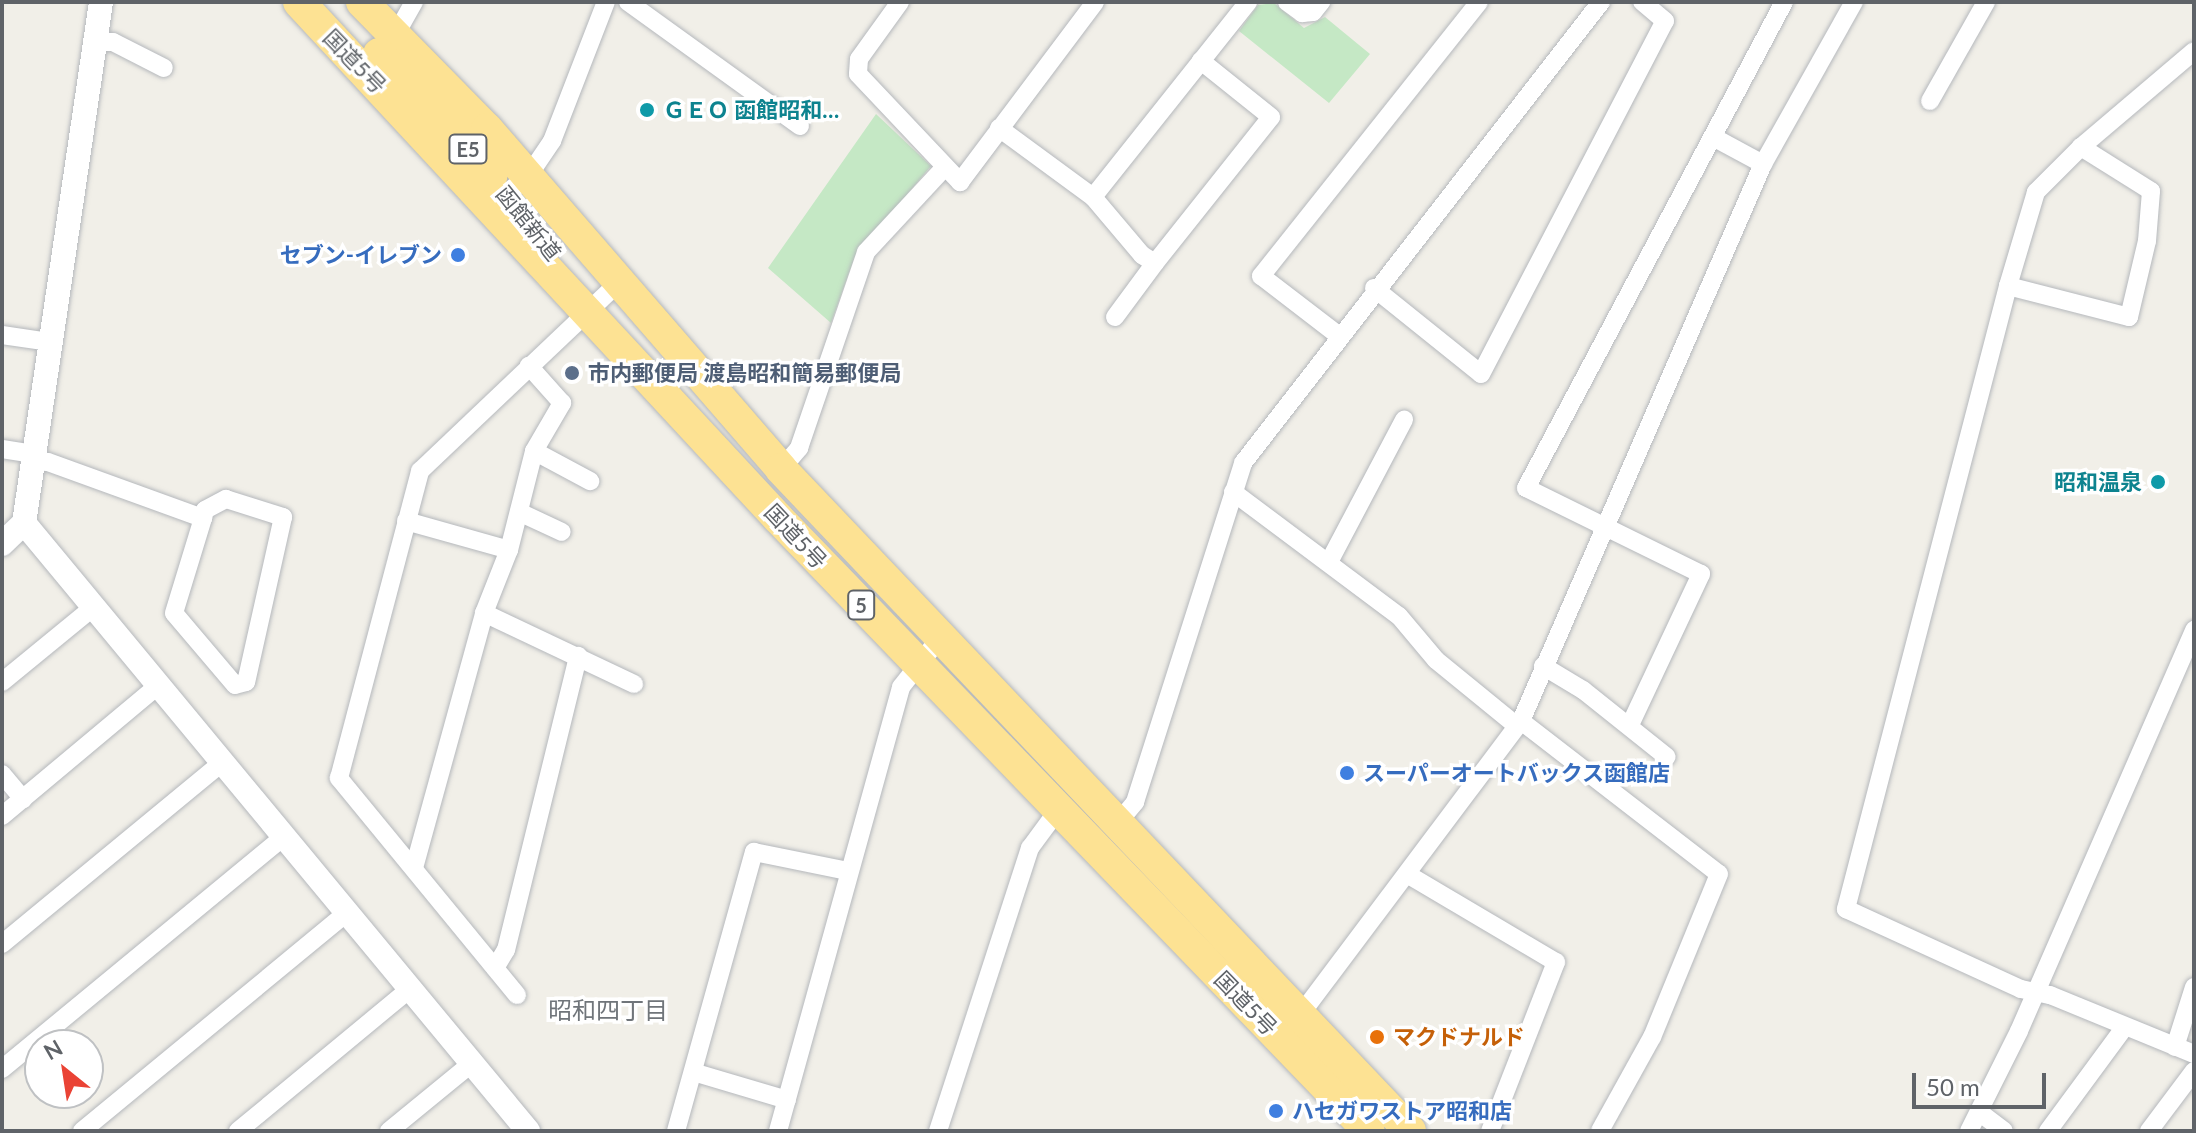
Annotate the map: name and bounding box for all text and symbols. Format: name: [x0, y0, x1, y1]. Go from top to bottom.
street label: 国道5号: [318, 24, 392, 98]
place label: ＧＥＯ 函館昭和…: [663, 97, 839, 123]
marker: ＧＥＯ 函館昭和…: [638, 101, 656, 119]
road number: E5: [448, 133, 488, 165]
street label: 函館新道: [491, 180, 567, 266]
place label: セブン-イレブン: [280, 242, 442, 268]
marker: セブン-イレブン: [449, 246, 467, 264]
place label: 市内郵便局 渡島昭和簡易郵便局: [588, 360, 901, 386]
marker: 市内郵便局 渡島昭和簡易郵便局: [563, 364, 581, 382]
place label: 昭和温泉: [2054, 469, 2142, 495]
marker: 昭和温泉: [2149, 473, 2167, 491]
street label: 国道5号: [759, 498, 833, 574]
road number: 5: [847, 589, 875, 621]
place label: スーパーオートバックス函館店: [1363, 760, 1671, 786]
marker: スーパーオートバックス函館店: [1338, 764, 1356, 782]
street label: 国道5号: [1209, 966, 1283, 1040]
district label: 昭和四丁目: [548, 996, 668, 1024]
place label: マクドナルド: [1393, 1024, 1525, 1050]
marker: マクドナルド: [1368, 1028, 1386, 1046]
north arrow: [24, 1029, 104, 1109]
text: N: [39, 1034, 67, 1065]
scale bar: [1916, 1057, 2050, 1107]
text: 50 m: [1926, 1072, 1980, 1101]
place label: ハセガワストア昭和店: [1292, 1098, 1512, 1124]
marker: ハセガワストア昭和店: [1267, 1102, 1285, 1120]

